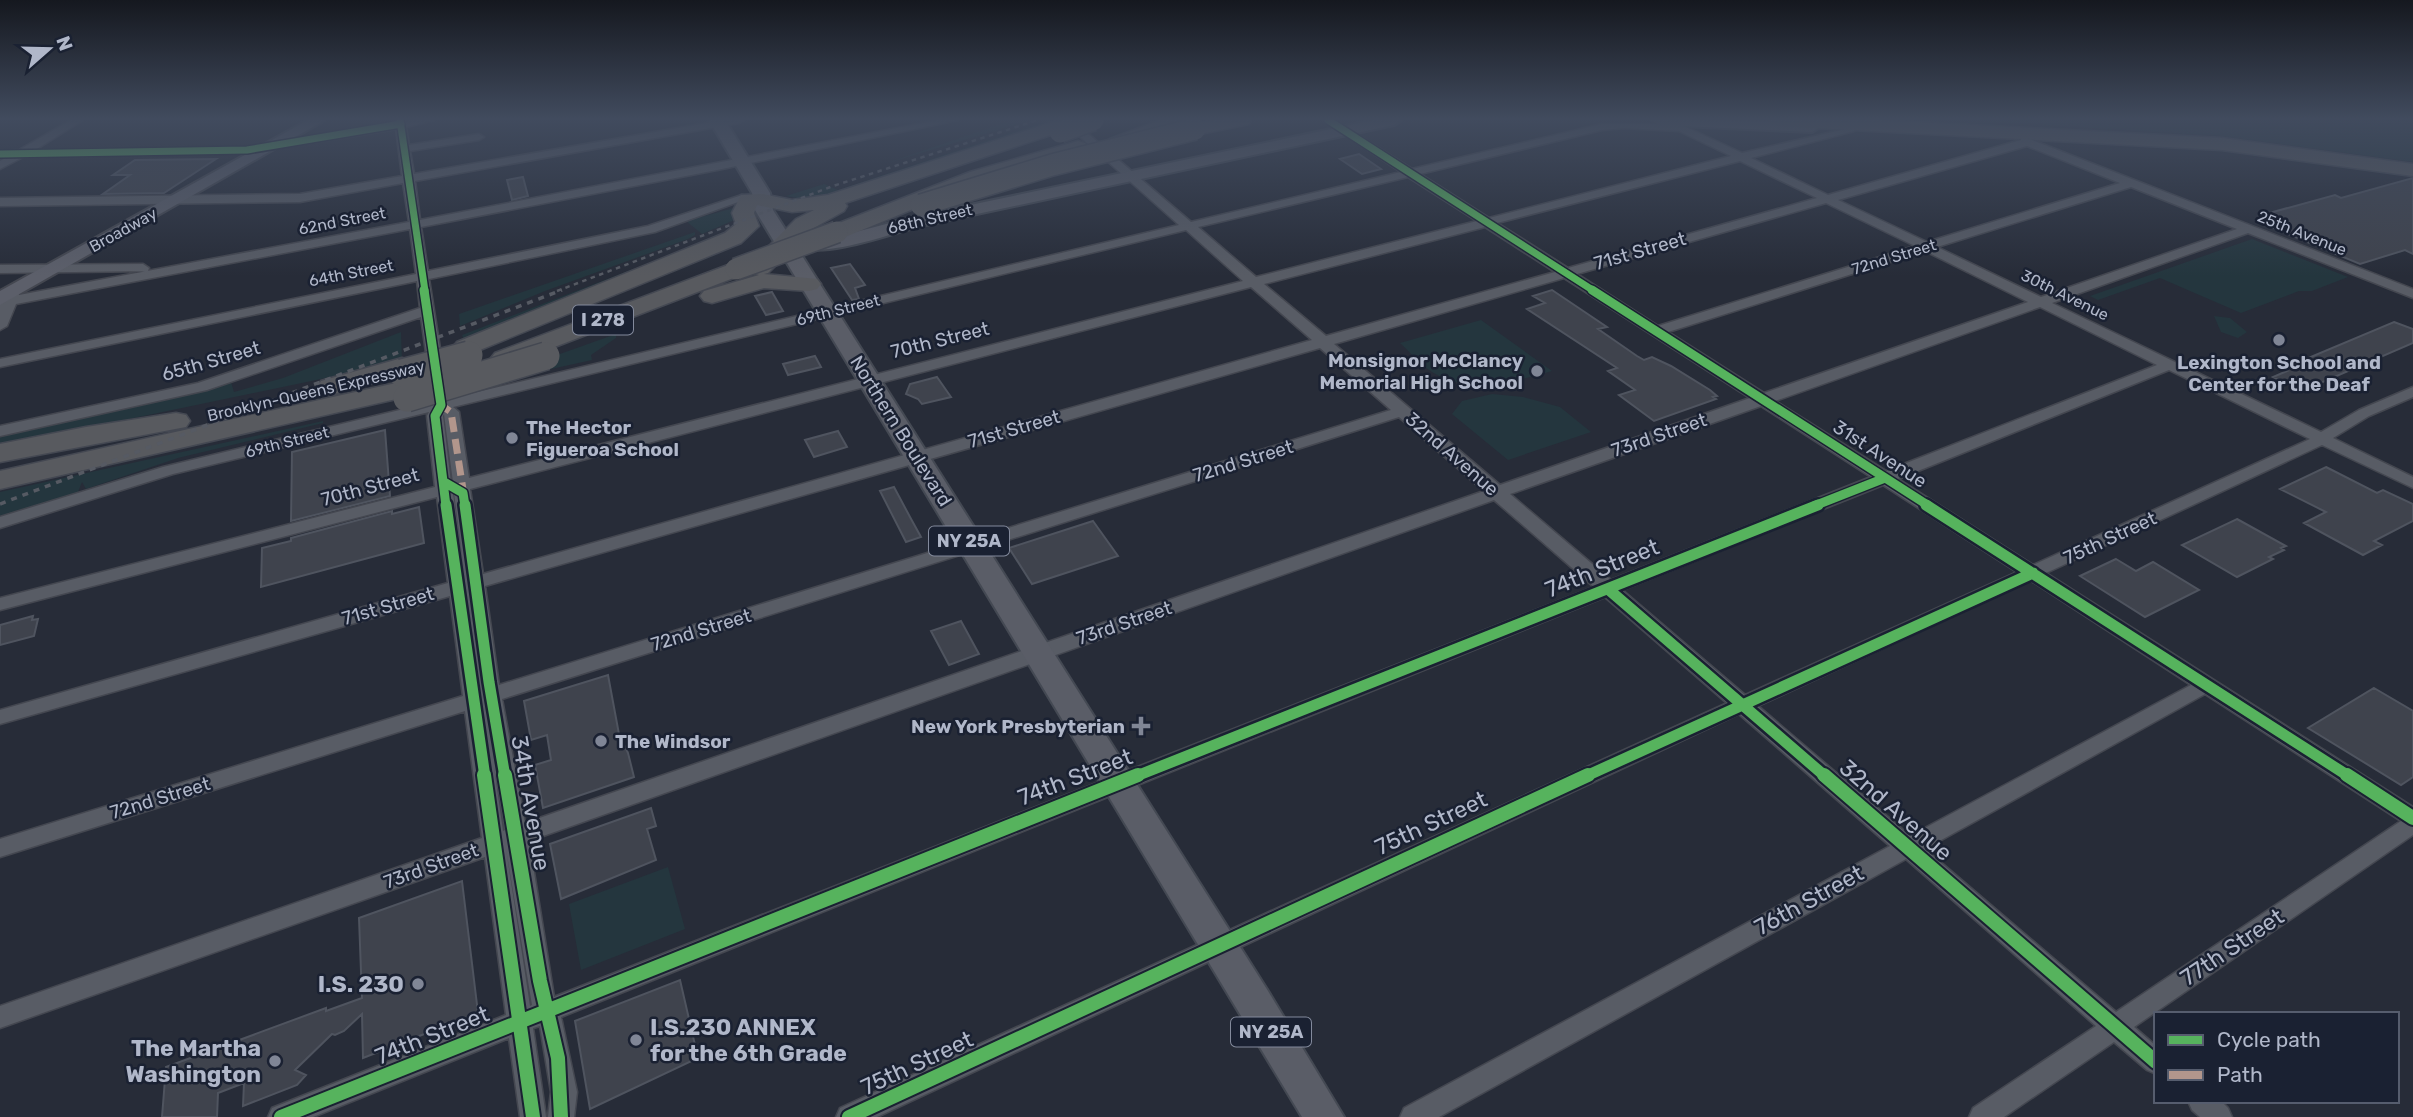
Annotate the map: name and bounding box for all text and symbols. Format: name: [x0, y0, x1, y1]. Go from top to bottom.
north arrow: [14, 14, 84, 84]
text: N: [51, 33, 78, 54]
street label: 68th Street: [886, 200, 974, 238]
street label: 62nd Street: [297, 203, 387, 239]
street label: Broadway: [86, 204, 160, 256]
street label: 25th Avenue: [2255, 207, 2349, 260]
street label: 71st Street: [1591, 227, 1689, 275]
street label: 72nd Street: [1850, 235, 1938, 279]
street label: 64th Street: [307, 255, 395, 291]
street label: 30th Avenue: [2018, 266, 2112, 324]
street label: 69th Street: [794, 290, 882, 330]
road number: I 278: [573, 306, 633, 334]
street label: 70th Street: [889, 317, 992, 363]
marker: Lexington School and Center for the Deaf: [2271, 332, 2287, 348]
street label: 65th Street: [159, 336, 263, 386]
place label: Monsignor McClancy Memorial High School: [1319, 349, 1524, 394]
street label: Northern Boulevard: [845, 351, 957, 511]
place label: Lexington School and Center for the Deaf: [2177, 351, 2381, 396]
street label: Brooklyn-Queens Expressway: [205, 357, 427, 425]
marker: Monsignor McClancy Memorial High School: [1529, 363, 1545, 379]
street label: 71st Street: [965, 405, 1063, 453]
street label: 32nd Avenue: [1401, 407, 1503, 501]
street label: 73rd Street: [1608, 408, 1710, 462]
street label: 31st Avenue: [1829, 415, 1931, 493]
place label: The Hector Figueroa School: [526, 416, 679, 461]
street label: 69th Street: [243, 422, 331, 462]
marker: The Hector Figueroa School: [504, 430, 520, 446]
street label: 72nd Street: [1190, 435, 1296, 487]
street label: 70th Street: [319, 463, 422, 511]
street label: 75th Street: [2060, 506, 2161, 569]
road number: NY 25A: [929, 526, 1009, 556]
street label: 74th Street: [1541, 532, 1663, 604]
street label: 71st Street: [339, 582, 437, 630]
street label: 73rd Street: [1073, 596, 1175, 650]
street label: 72nd Street: [648, 604, 754, 656]
place label: New York Presbyterian: [911, 715, 1125, 738]
marker: New York Presbyterian: [1131, 716, 1151, 736]
place label: The Windsor: [615, 730, 731, 753]
street label: 34th Avenue: [505, 733, 557, 873]
marker: The Windsor: [593, 733, 609, 749]
street label: 74th Street: [1014, 742, 1136, 812]
street label: 32nd Avenue: [1834, 753, 1958, 867]
street label: 72nd Street: [107, 772, 213, 824]
street label: 75th Street: [1370, 785, 1492, 861]
street label: 73rd Street: [381, 838, 482, 894]
street label: 76th Street: [1750, 859, 1868, 941]
street label: 77th Street: [2175, 902, 2289, 992]
place label: I.S. 230: [318, 970, 404, 998]
marker: I.S. 230: [410, 976, 426, 992]
street label: 74th Street: [371, 999, 493, 1071]
legend: [2154, 1012, 2399, 1103]
place label: I.S.230 ANNEX for the 6th Grade: [650, 1013, 847, 1067]
road number: NY 25A: [1231, 1017, 1311, 1046]
street label: 75th Street: [856, 1025, 978, 1101]
text: Cycle path: [2217, 1027, 2321, 1052]
marker: I.S.230 ANNEX for the 6th Grade: [628, 1032, 644, 1048]
place label: The Martha Washington: [126, 1034, 261, 1088]
marker: The Martha Washington: [267, 1053, 283, 1069]
text: Path: [2217, 1062, 2263, 1087]

